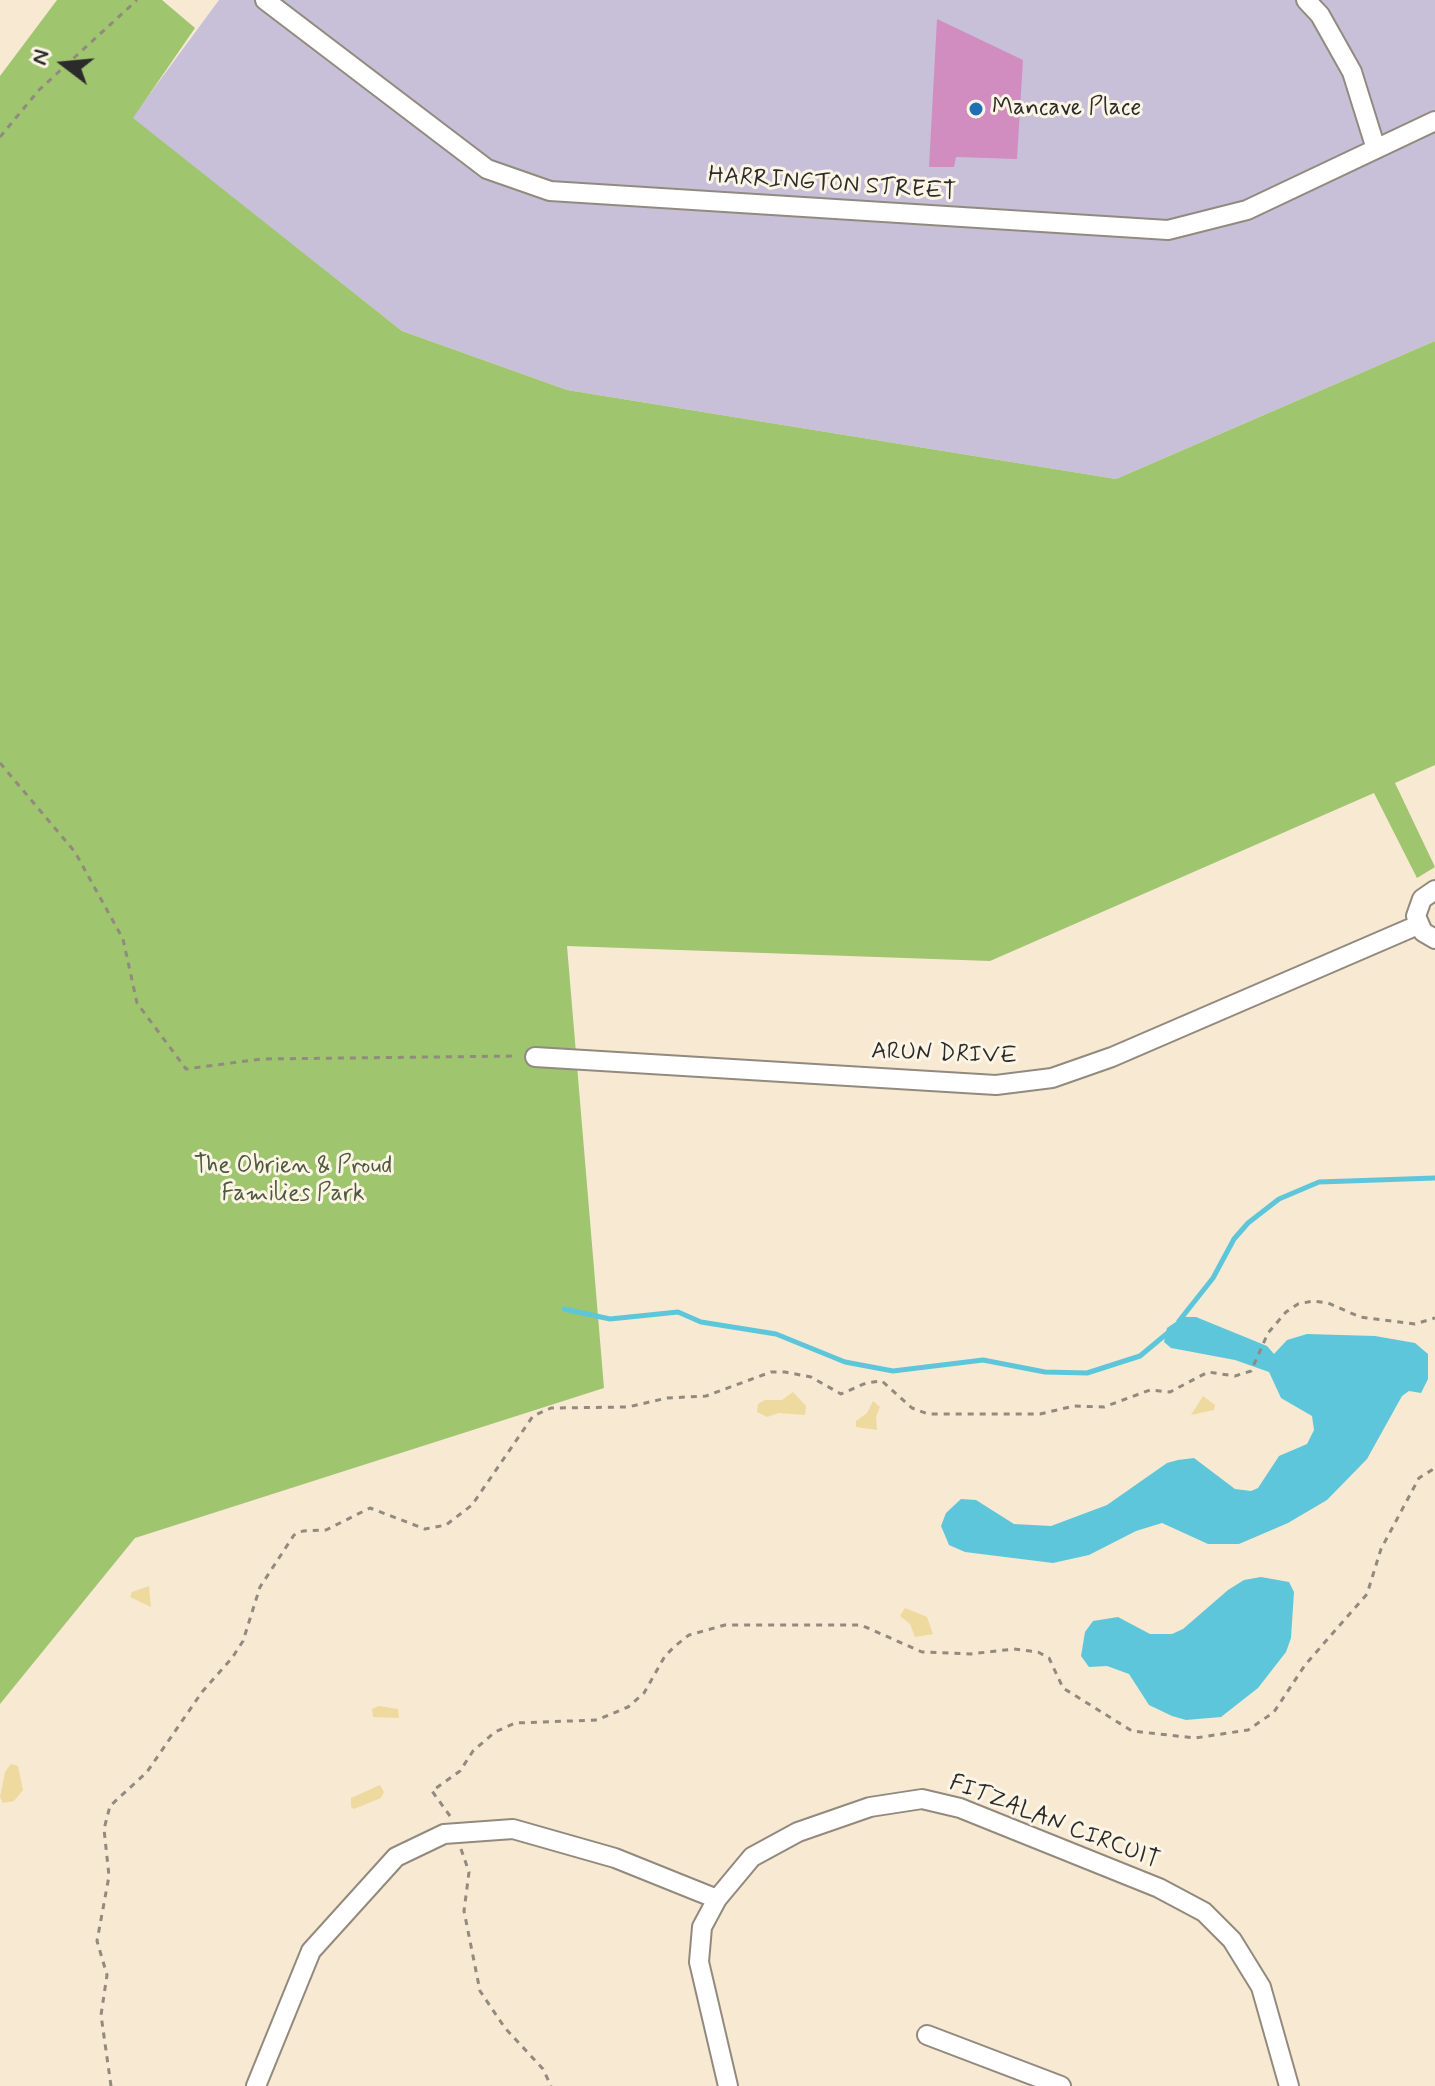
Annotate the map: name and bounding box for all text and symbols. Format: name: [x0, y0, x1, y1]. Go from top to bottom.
north arrow: [24, 24, 104, 104]
text: N: [25, 46, 56, 68]
place label: Mancave Place: [992, 95, 1141, 123]
marker: Mancave Place: [967, 100, 985, 118]
street label: HARRINGTON STREET: [707, 162, 957, 208]
street label: ARUN DRIVE: [871, 1038, 1017, 1072]
park label: The Obrien & Proud Families Park: [194, 1153, 392, 1209]
street label: FITZALAN CIRCUIT: [945, 1770, 1163, 1876]

